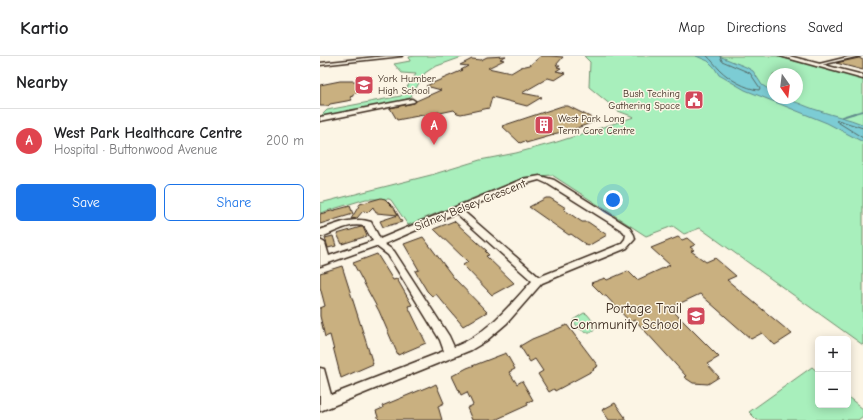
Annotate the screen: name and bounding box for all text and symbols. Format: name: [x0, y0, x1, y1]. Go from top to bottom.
text: Kartio: [20, 17, 69, 39]
text: Map: [678, 19, 705, 36]
text: Directions: [727, 19, 786, 36]
text: Saved: [808, 19, 843, 36]
north arrow: [767, 68, 803, 104]
text: Nearby: [16, 73, 67, 92]
place label: York Humber High School: [378, 73, 436, 97]
school or university icon: York Humber High School: [353, 74, 375, 96]
place label: Bush Teching Gathering Space: [608, 88, 680, 112]
public building icon: Bush Teching Gathering Space: [683, 89, 705, 111]
pin: A: [421, 112, 447, 145]
place label: West Park Long Term Care Centre: [558, 113, 635, 137]
building icon: West Park Long Term Care Centre: [533, 114, 555, 136]
text: West Park Healthcare Centre: [54, 124, 242, 142]
text: A: [25, 133, 33, 148]
text: 200 m: [266, 133, 304, 148]
text: Hospital · Buttonwood Avenue: [54, 142, 217, 157]
street label: Sidney Belsey Crescent: [412, 176, 528, 234]
button: Save: [16, 184, 156, 221]
button: Share: [164, 184, 304, 221]
your location: [603, 190, 623, 210]
place label: Portage Trail Community School: [570, 300, 682, 333]
school or university icon: Portage Trail Community School: [685, 305, 707, 327]
map controls: [815, 336, 851, 408]
button: +: [815, 336, 851, 372]
button: −: [815, 372, 851, 408]

